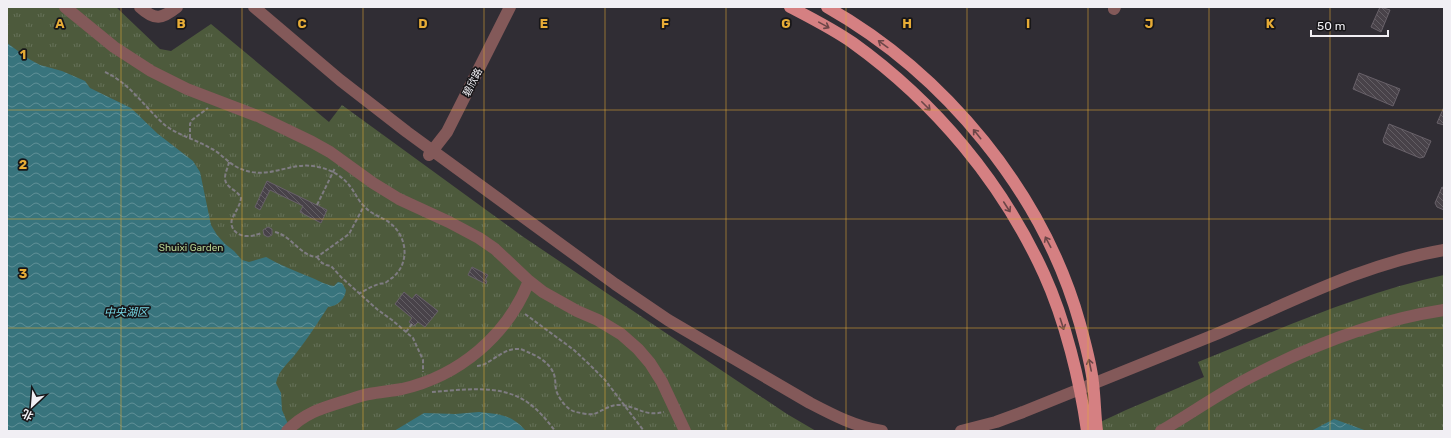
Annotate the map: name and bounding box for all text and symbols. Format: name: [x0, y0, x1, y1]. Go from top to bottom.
scale bar: [1311, 12, 1388, 38]
text: A: [55, 16, 65, 31]
text: B: [176, 16, 186, 31]
text: C: [297, 16, 307, 31]
text: D: [418, 16, 428, 31]
text: E: [540, 16, 548, 31]
text: F: [661, 16, 669, 31]
text: G: [781, 16, 791, 31]
text: H: [902, 16, 912, 31]
text: I: [1026, 16, 1030, 31]
text: J: [1145, 16, 1153, 31]
text: K: [1266, 16, 1275, 31]
text: 50 m: [1317, 19, 1345, 33]
one-way arrow: [818, 22, 830, 30]
one-way arrow: [878, 40, 889, 48]
text: 1: [20, 47, 26, 62]
street label: 碧欣路: [461, 66, 485, 99]
one-way arrow: [921, 101, 931, 111]
one-way arrow: [972, 128, 981, 139]
text: 2: [19, 157, 27, 172]
one-way arrow: [1004, 201, 1012, 213]
one-way arrow: [1044, 236, 1051, 248]
park label: Shuixi Garden: [159, 242, 223, 254]
text: 3: [19, 266, 28, 281]
water label: 中央湖区: [104, 306, 150, 319]
one-way arrow: [1059, 318, 1067, 330]
one-way arrow: [1085, 358, 1093, 371]
north arrow: [12, 386, 52, 426]
text: 北: [20, 406, 36, 423]

